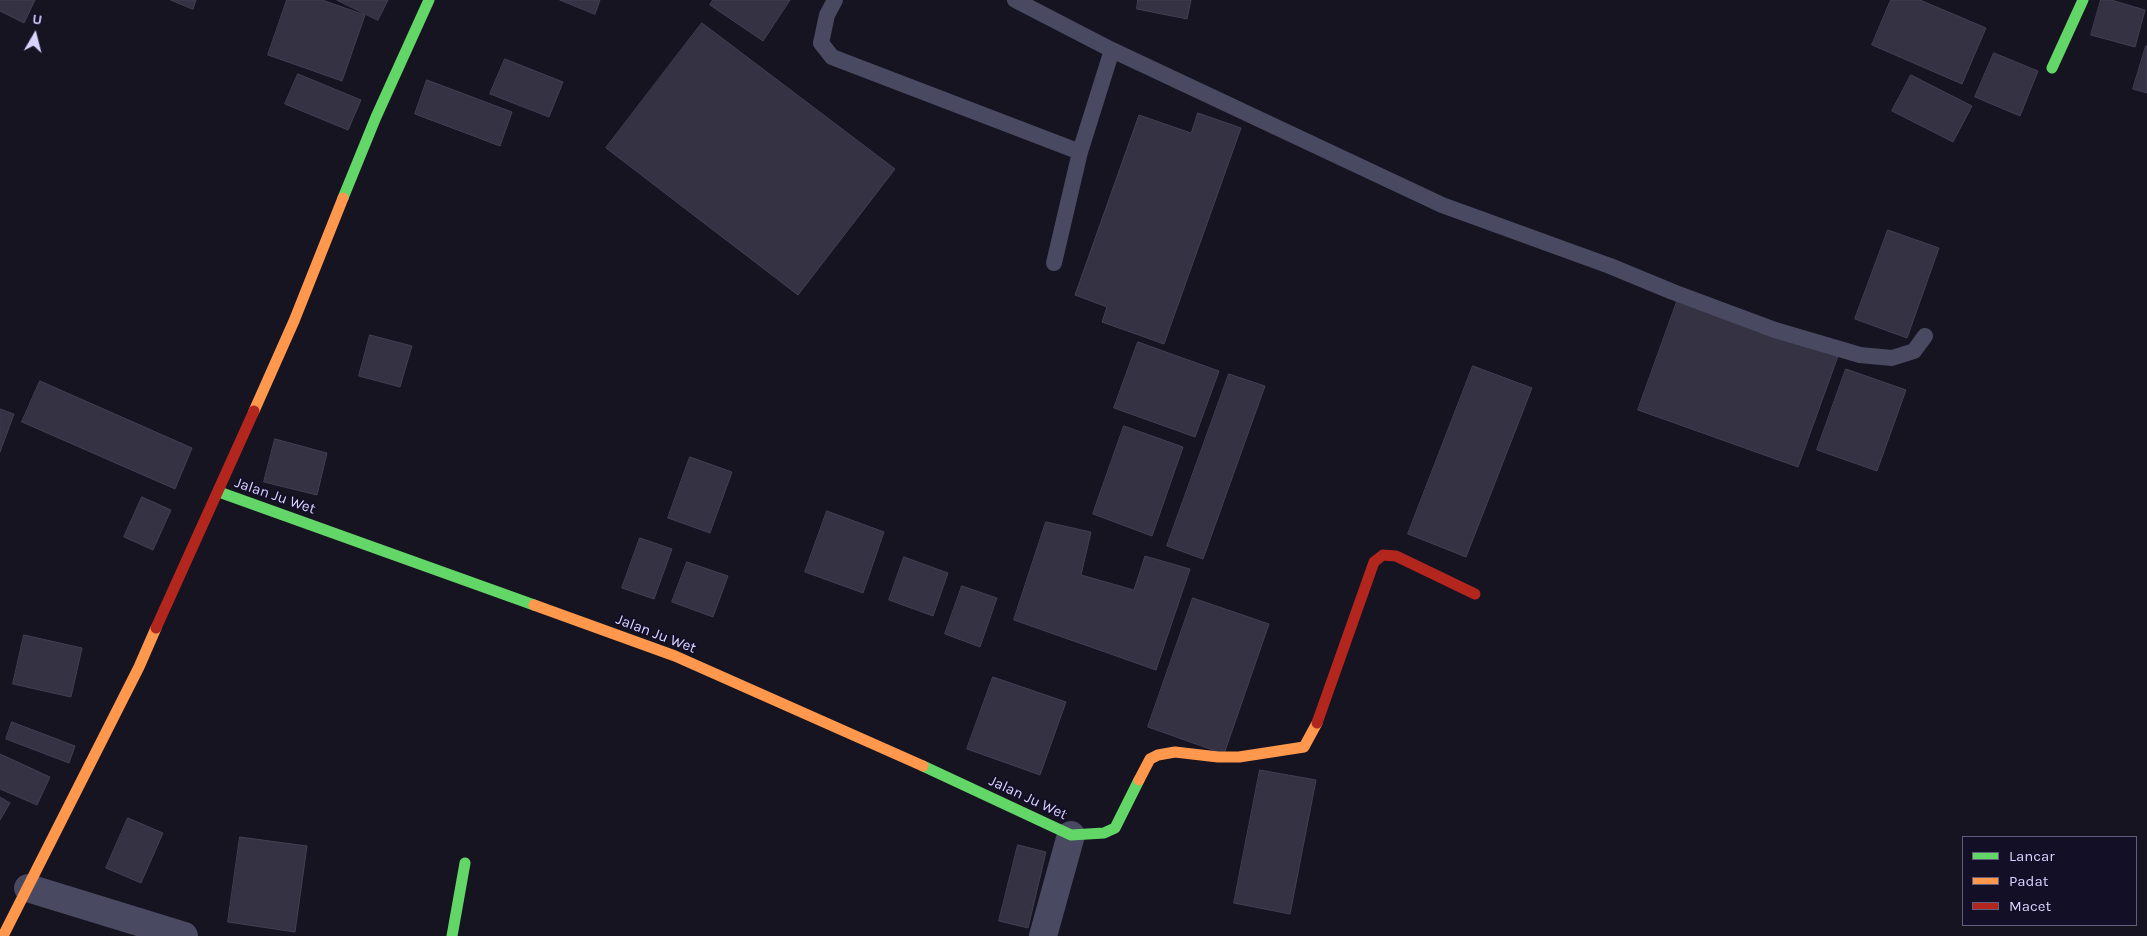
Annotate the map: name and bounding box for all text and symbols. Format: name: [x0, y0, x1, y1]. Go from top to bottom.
north arrow: [10, 10, 60, 60]
text: U: [31, 11, 43, 29]
street label: Jalan Ju Wet: [232, 474, 318, 518]
street label: Jalan Ju Wet: [613, 610, 699, 658]
street label: Jalan Ju Wet: [986, 772, 1070, 824]
legend: [1962, 836, 2137, 926]
text: Lancar: [2009, 847, 2055, 865]
text: Padat: [2009, 872, 2048, 890]
text: Macet: [2009, 897, 2051, 915]

